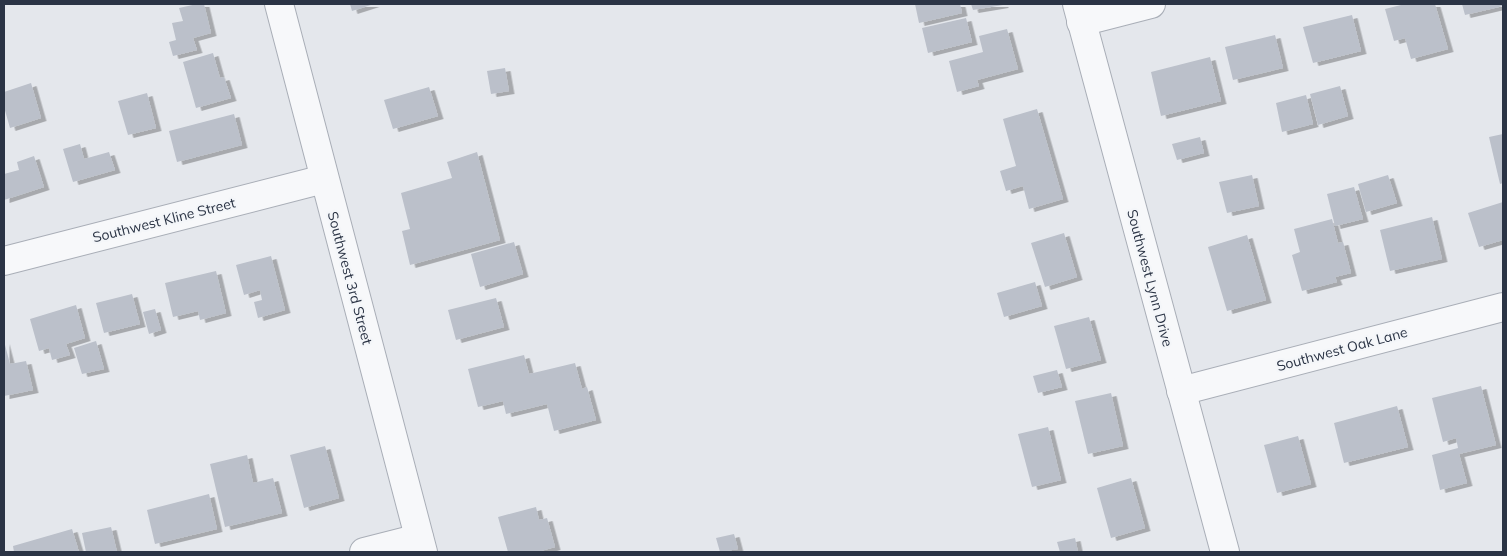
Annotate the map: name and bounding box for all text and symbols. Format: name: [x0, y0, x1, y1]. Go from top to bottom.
street label: Southwest Kline Street: [91, 194, 237, 246]
street label: Southwest Lynn Drive: [1123, 207, 1177, 349]
street label: Southwest 3rd Street: [324, 209, 376, 347]
street label: Southwest Oak Lane: [1275, 323, 1409, 375]

